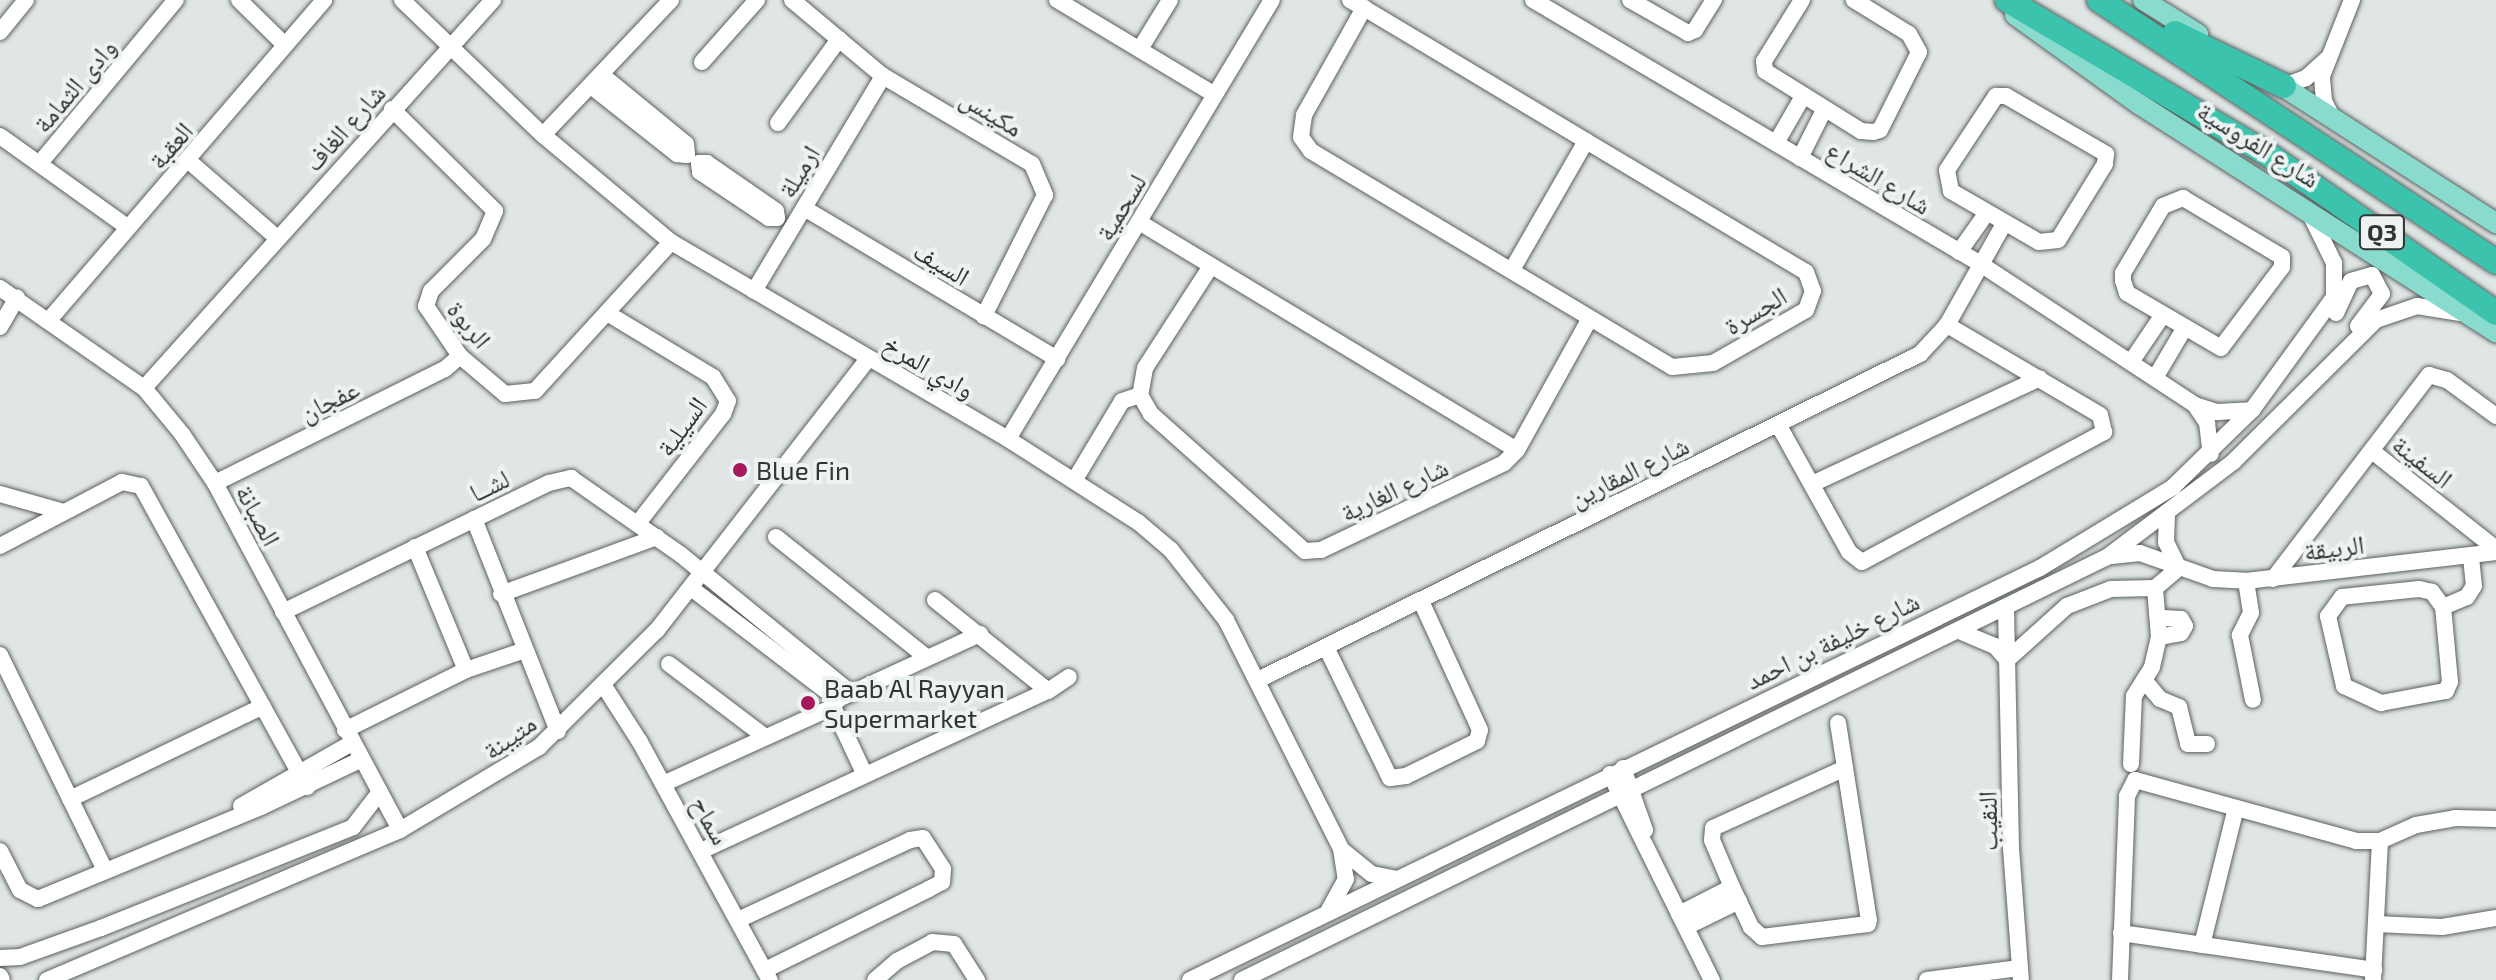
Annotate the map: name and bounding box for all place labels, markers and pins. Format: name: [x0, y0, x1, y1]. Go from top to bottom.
place label: Blue Fin: [756, 454, 850, 486]
marker: Blue Fin: [731, 461, 749, 479]
place label: Baab Al Rayyan Supermarket: [824, 672, 1006, 734]
marker: Baab Al Rayyan Supermarket: [799, 694, 817, 712]

